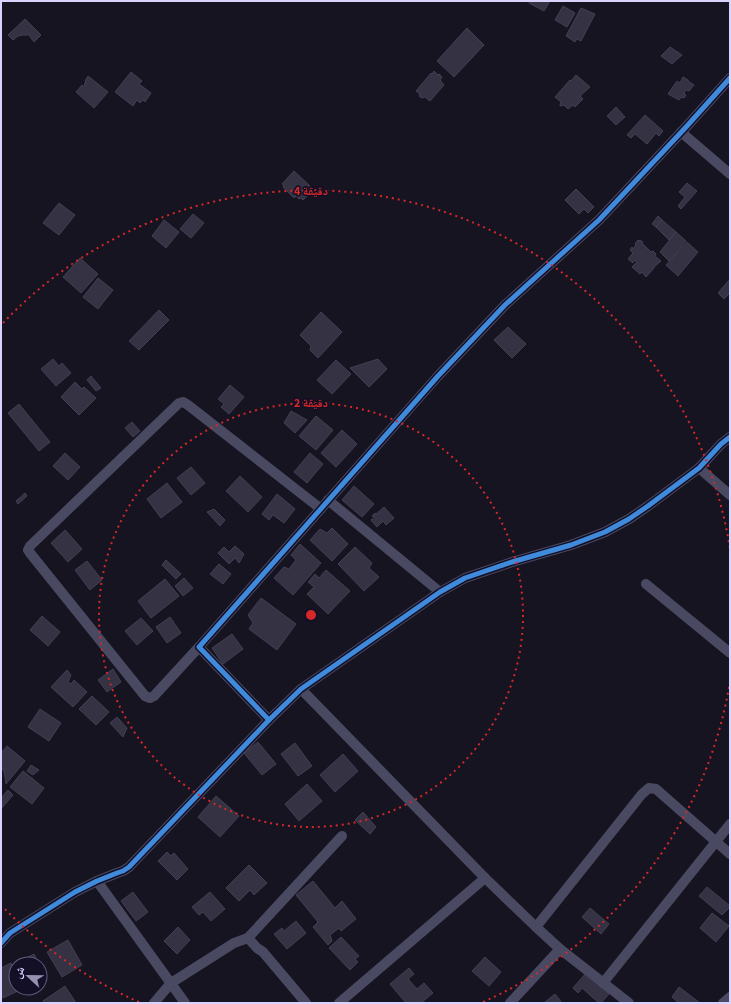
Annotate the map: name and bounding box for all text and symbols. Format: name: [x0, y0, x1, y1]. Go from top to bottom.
text: 4 دقيقة: [294, 183, 328, 200]
text: 2 دقيقة: [294, 395, 328, 412]
centre of rings: [304, 608, 318, 622]
north arrow: [8, 956, 48, 996]
text: ش: [10, 964, 28, 981]

